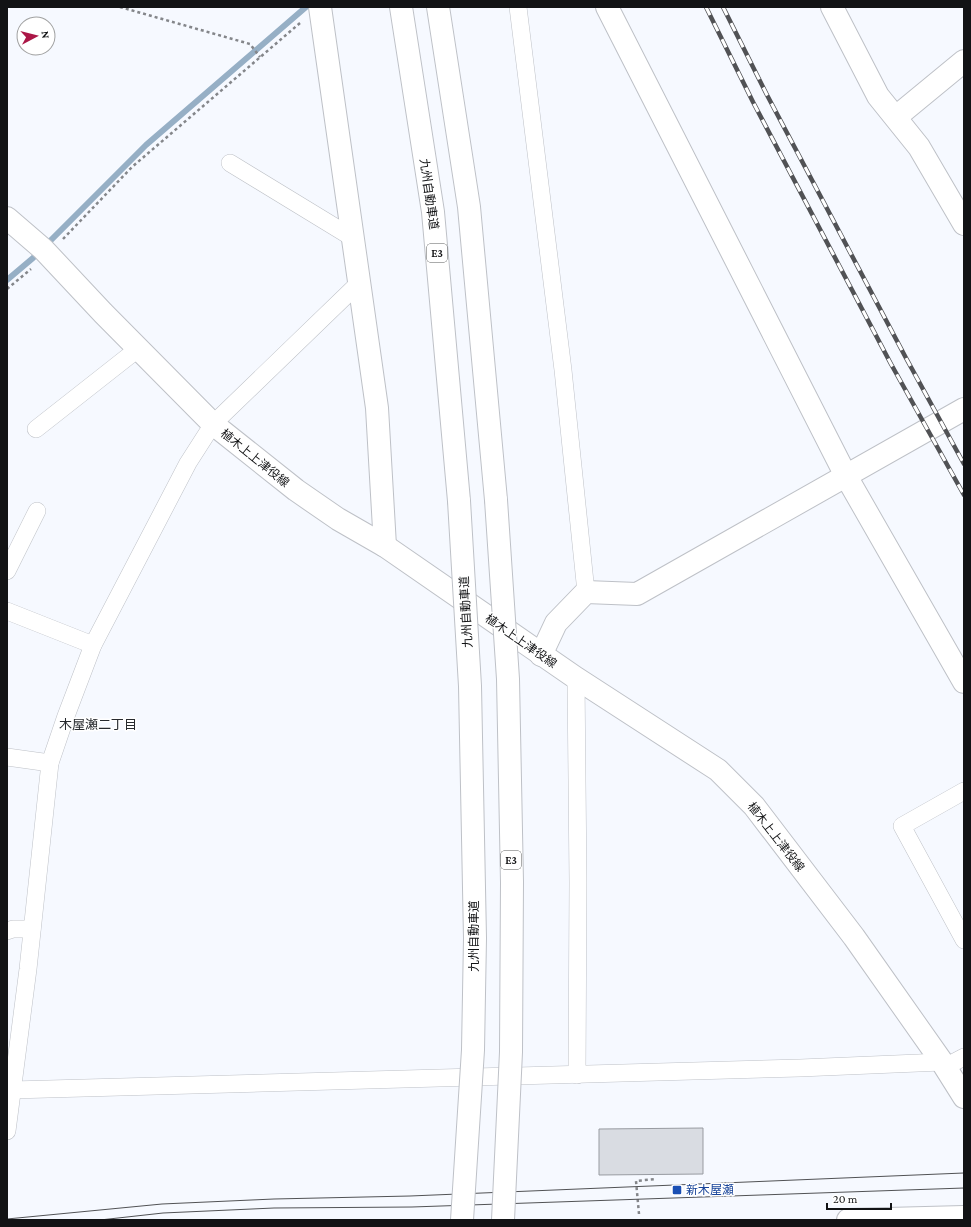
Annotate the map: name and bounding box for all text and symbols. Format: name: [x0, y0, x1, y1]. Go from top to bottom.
north arrow: [16, 16, 56, 56]
text: N: [40, 30, 52, 40]
street label: 九州自動車道: [417, 157, 441, 231]
road number: E3: [427, 244, 447, 262]
street label: 植木上上津役線: [218, 426, 292, 490]
street label: 九州自動車道: [457, 576, 475, 648]
street label: 植木上上津役線: [483, 611, 559, 671]
district label: 木屋瀬二丁目: [59, 717, 137, 732]
street label: 植木上上津役線: [745, 800, 807, 874]
road number: E3: [501, 851, 521, 869]
street label: 九州自動車道: [467, 900, 481, 972]
place label: 新木屋瀬: [686, 1183, 734, 1197]
marker: 新木屋瀬: [671, 1184, 683, 1196]
scale bar: [827, 1185, 891, 1211]
text: 20 m: [833, 1192, 858, 1206]

